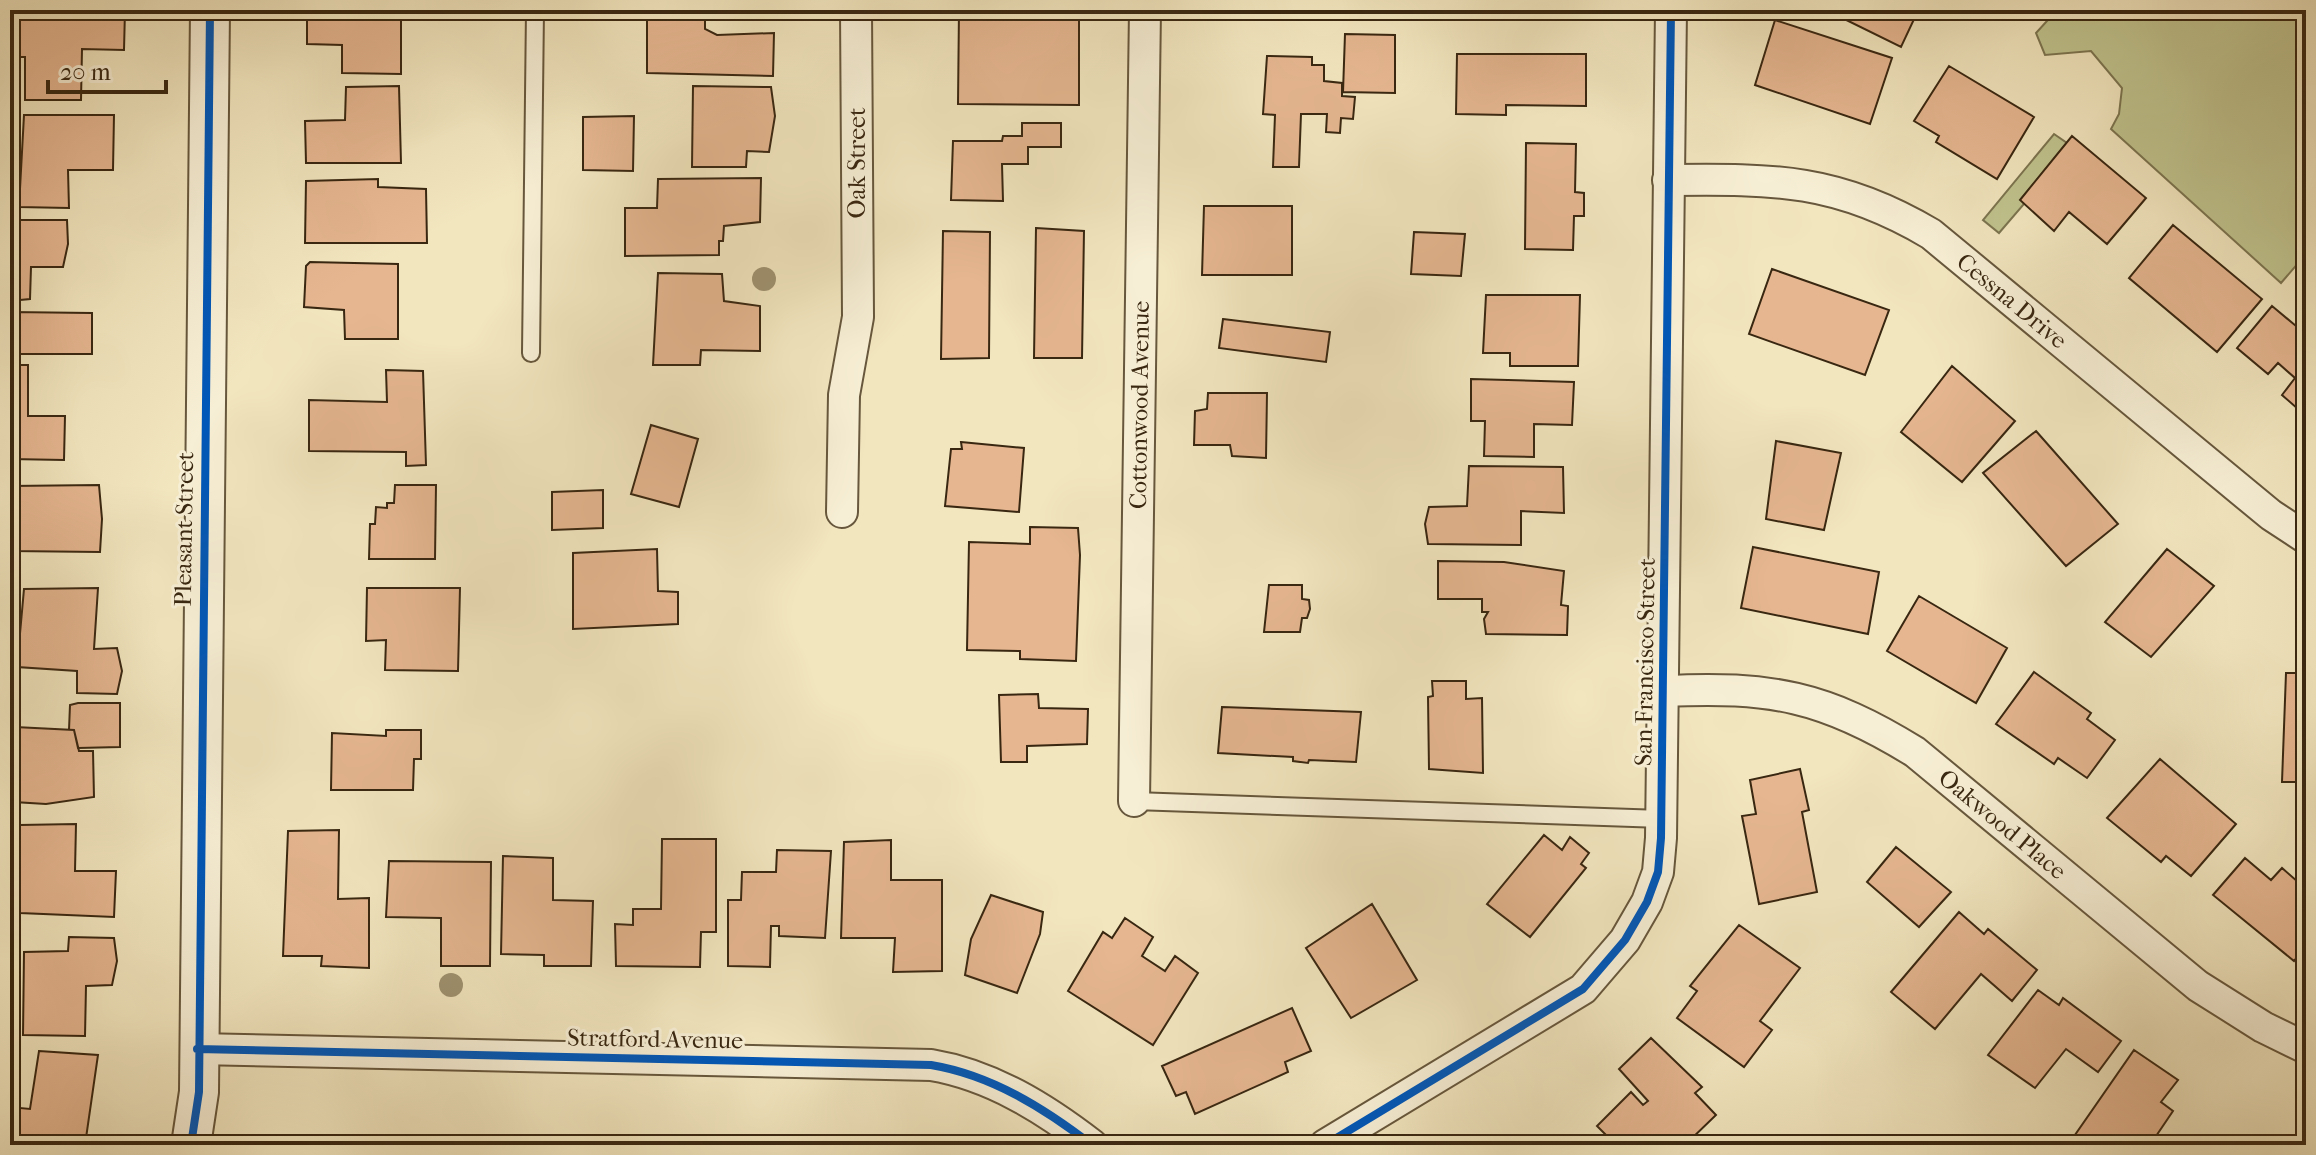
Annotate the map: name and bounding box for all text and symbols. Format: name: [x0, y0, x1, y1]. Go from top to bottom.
scale bar: [48, 44, 166, 94]
text: 20 m: [60, 58, 111, 86]
street label: Oak Street: [843, 107, 871, 218]
street label: Cessna Drive: [1951, 247, 2073, 355]
street label: Cottonwood Avenue: [1124, 301, 1155, 509]
street label: Pleasant Street: [169, 451, 199, 607]
street label: San Francisco Street: [1629, 557, 1661, 766]
street label: Oakwood Place: [1933, 763, 2072, 885]
street label: Stratford Avenue: [567, 1023, 743, 1055]

